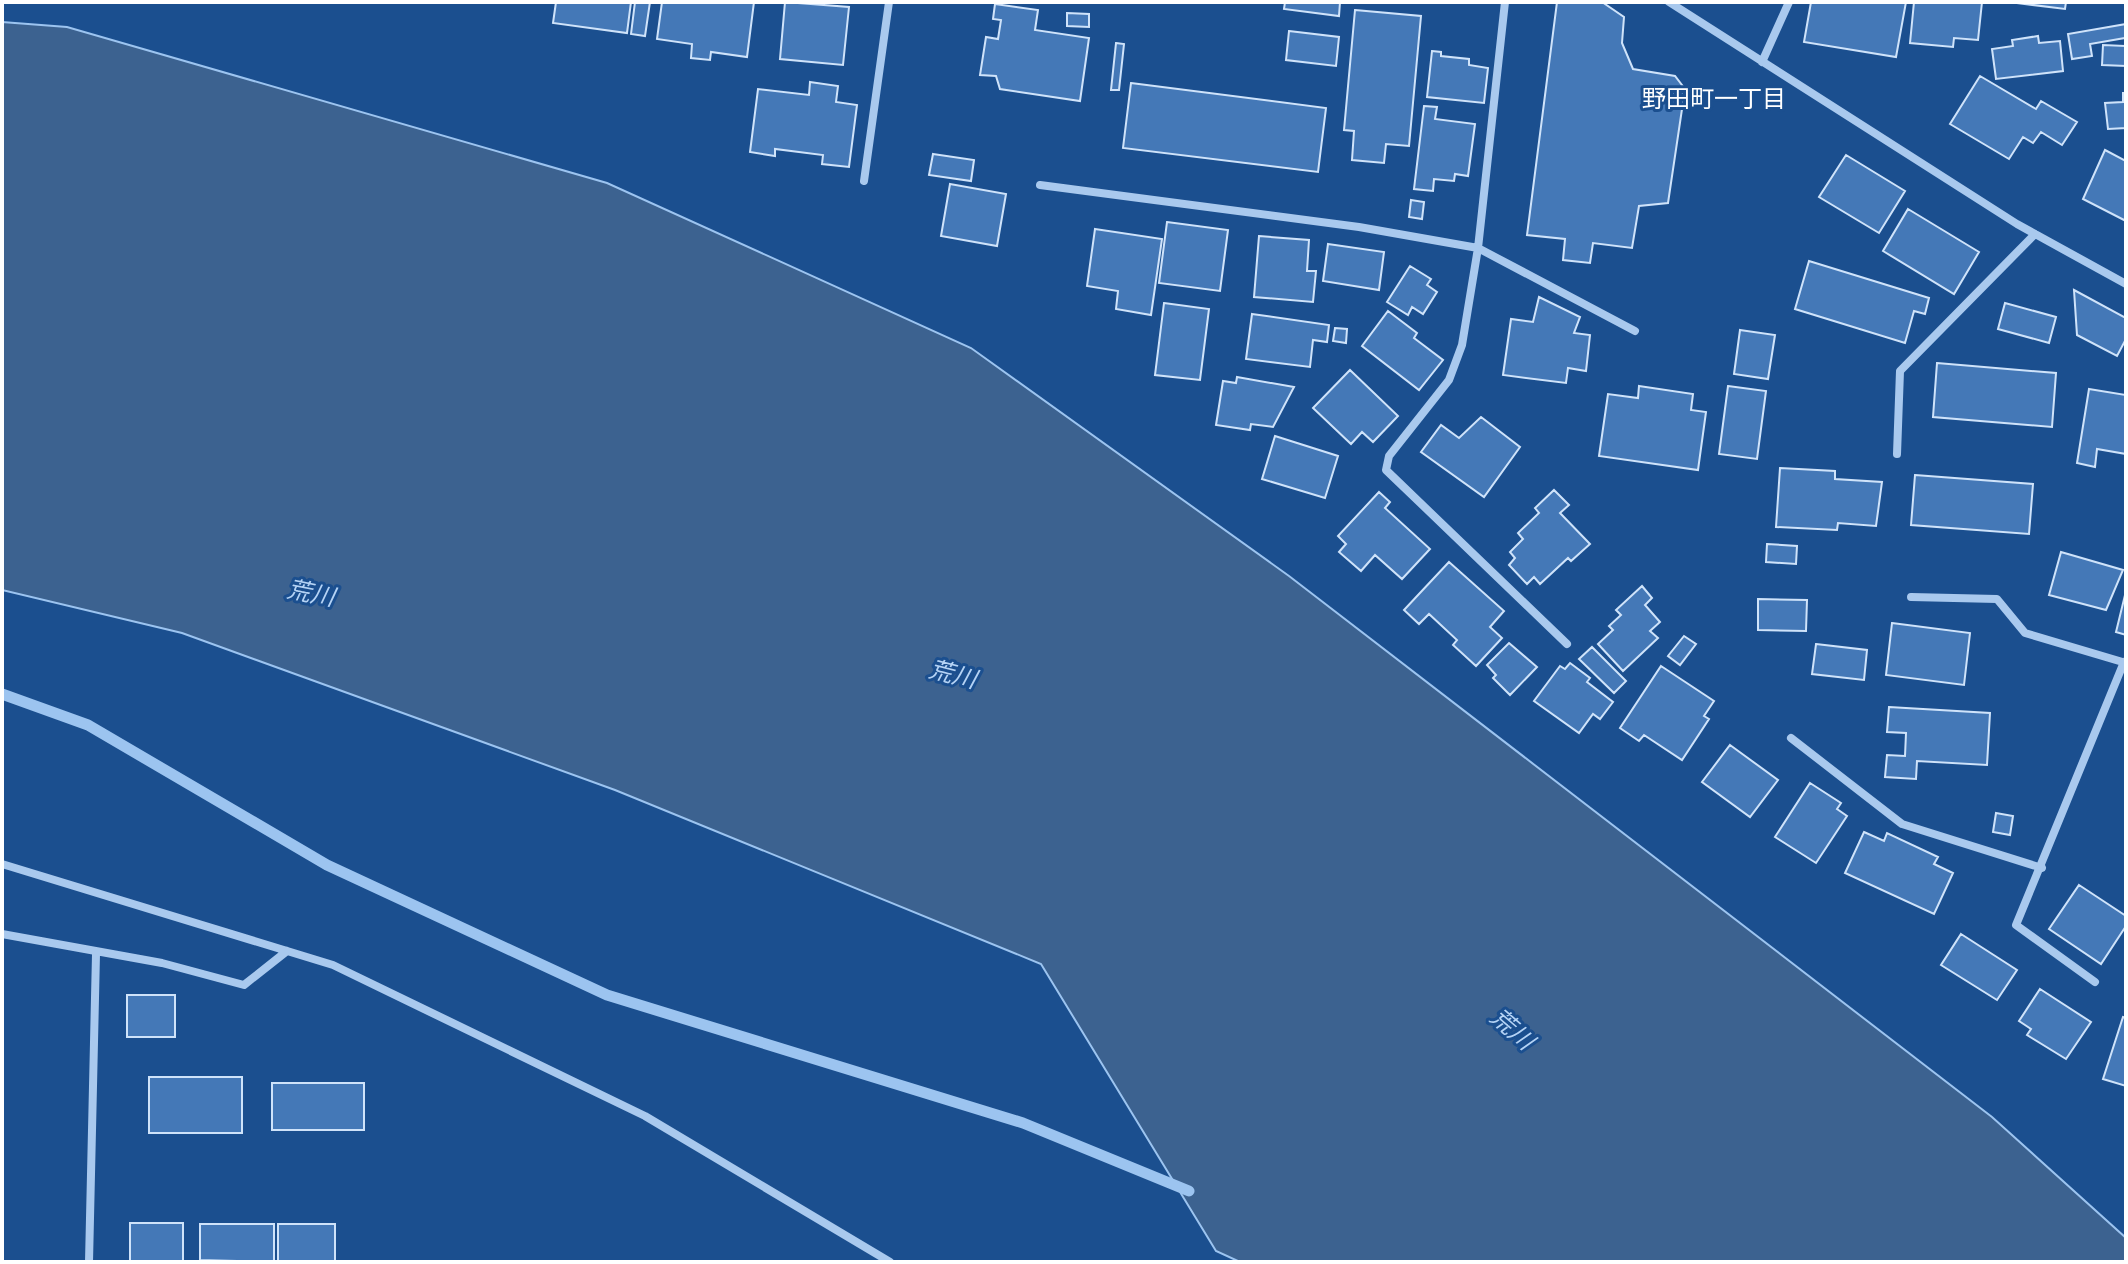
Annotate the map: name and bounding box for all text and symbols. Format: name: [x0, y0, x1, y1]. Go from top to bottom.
district label: 野田町一丁目: [1642, 83, 1786, 112]
water label: 荒川: [285, 573, 340, 611]
water label: 荒川: [926, 653, 983, 694]
water label: 荒川: [1485, 1001, 1543, 1057]

